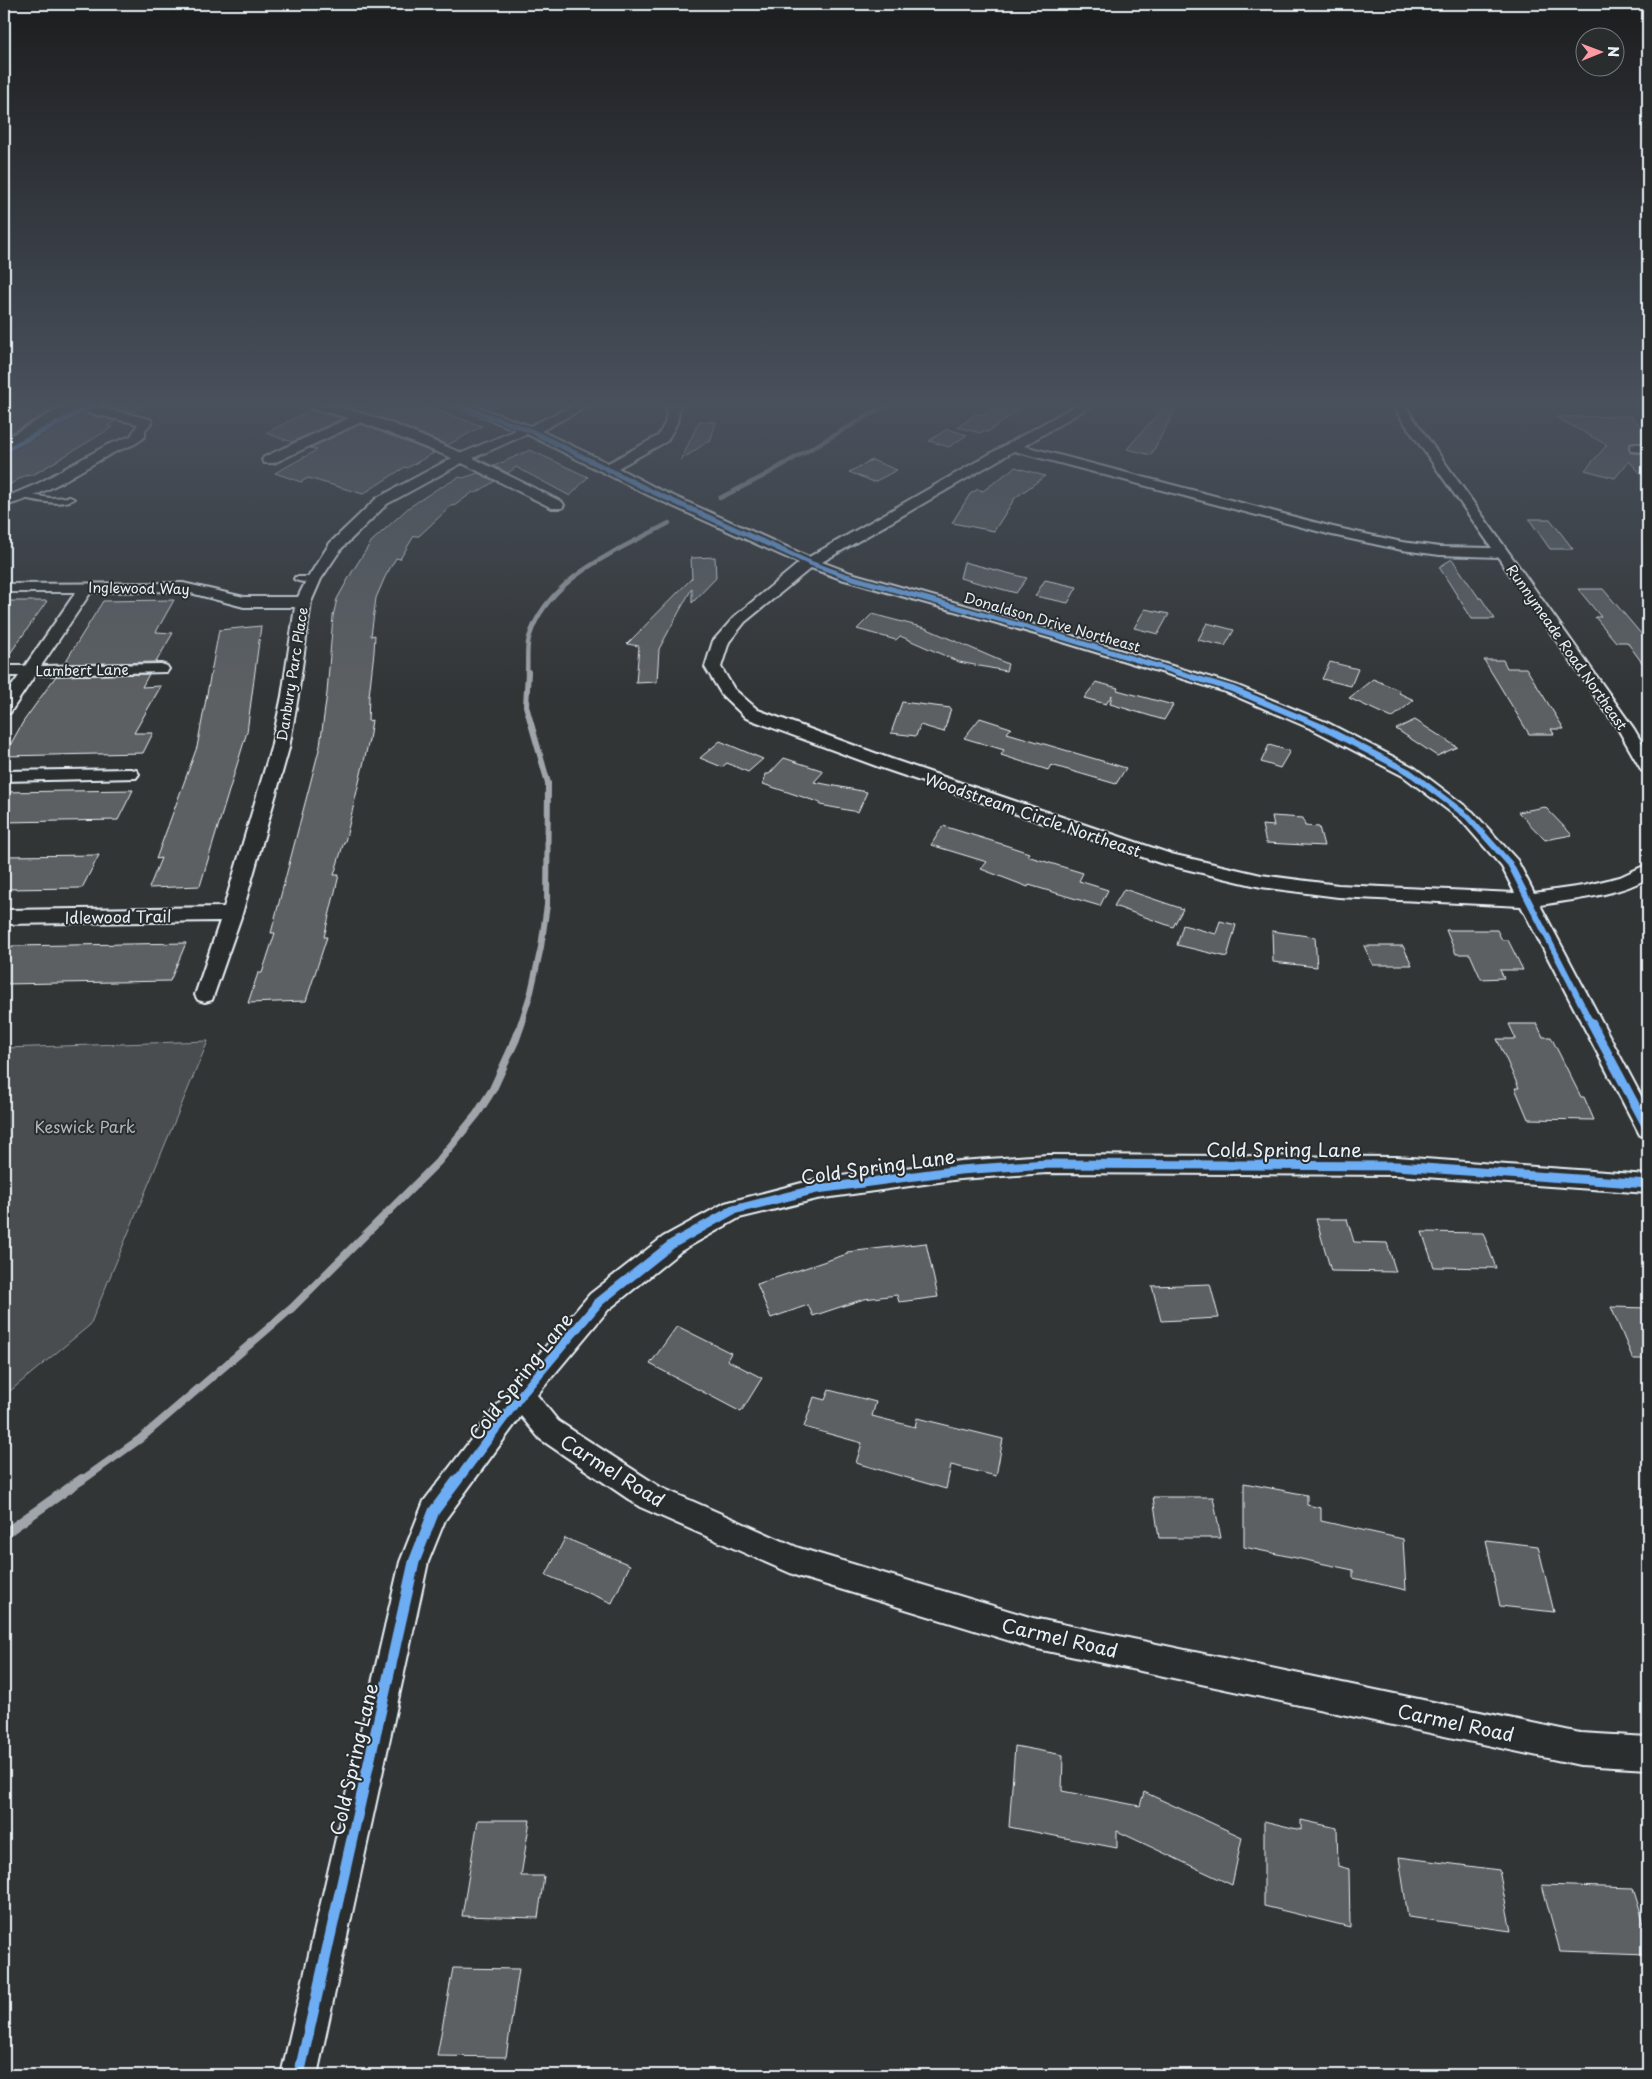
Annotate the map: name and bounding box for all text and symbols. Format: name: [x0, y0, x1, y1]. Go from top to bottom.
north arrow: [1574, 28, 1624, 78]
text: N: [1603, 46, 1624, 57]
street label: Runnymeade Road Northeast: [1502, 560, 1633, 735]
street label: Inglewood Way: [88, 577, 190, 599]
street label: Donaldson Drive Northeast: [961, 587, 1143, 657]
street label: Danbury Parc Place: [271, 605, 313, 743]
street label: Lambert Lane: [35, 659, 129, 681]
street label: Woodstream Circle Northeast: [922, 766, 1144, 862]
street label: Idlewood Trail: [64, 903, 172, 929]
park label: Keswick Park: [34, 1114, 136, 1138]
street label: Cold Spring Lane: [1206, 1135, 1362, 1163]
street label: Cold Spring Lane: [799, 1141, 957, 1191]
street label: Cold Spring Lane: [461, 1306, 579, 1446]
street label: Carmel Road: [555, 1427, 671, 1513]
street label: Carmel Road: [999, 1610, 1121, 1664]
street label: Cold Spring Lane: [322, 1680, 384, 1838]
street label: Carmel Road: [1395, 1696, 1517, 1748]

